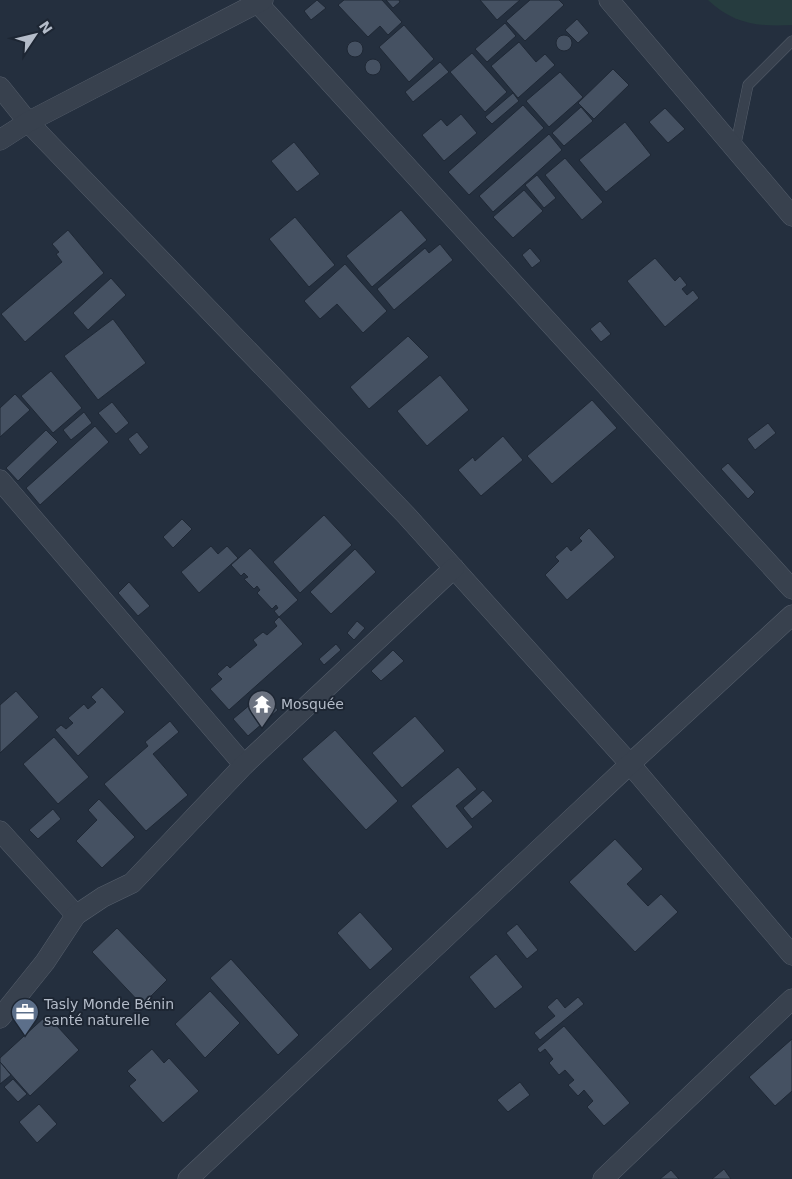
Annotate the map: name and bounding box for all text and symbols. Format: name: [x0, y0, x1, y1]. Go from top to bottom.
north arrow: [10, 10, 60, 60]
text: N: [36, 18, 56, 37]
temple icon: Mosquée: [247, 689, 277, 728]
place label: Mosquée: [281, 696, 344, 712]
place label: Tasly Monde Bénin santé naturelle: [43, 996, 174, 1028]
office icon: Tasly Monde Bénin santé naturelle: [10, 997, 40, 1036]

